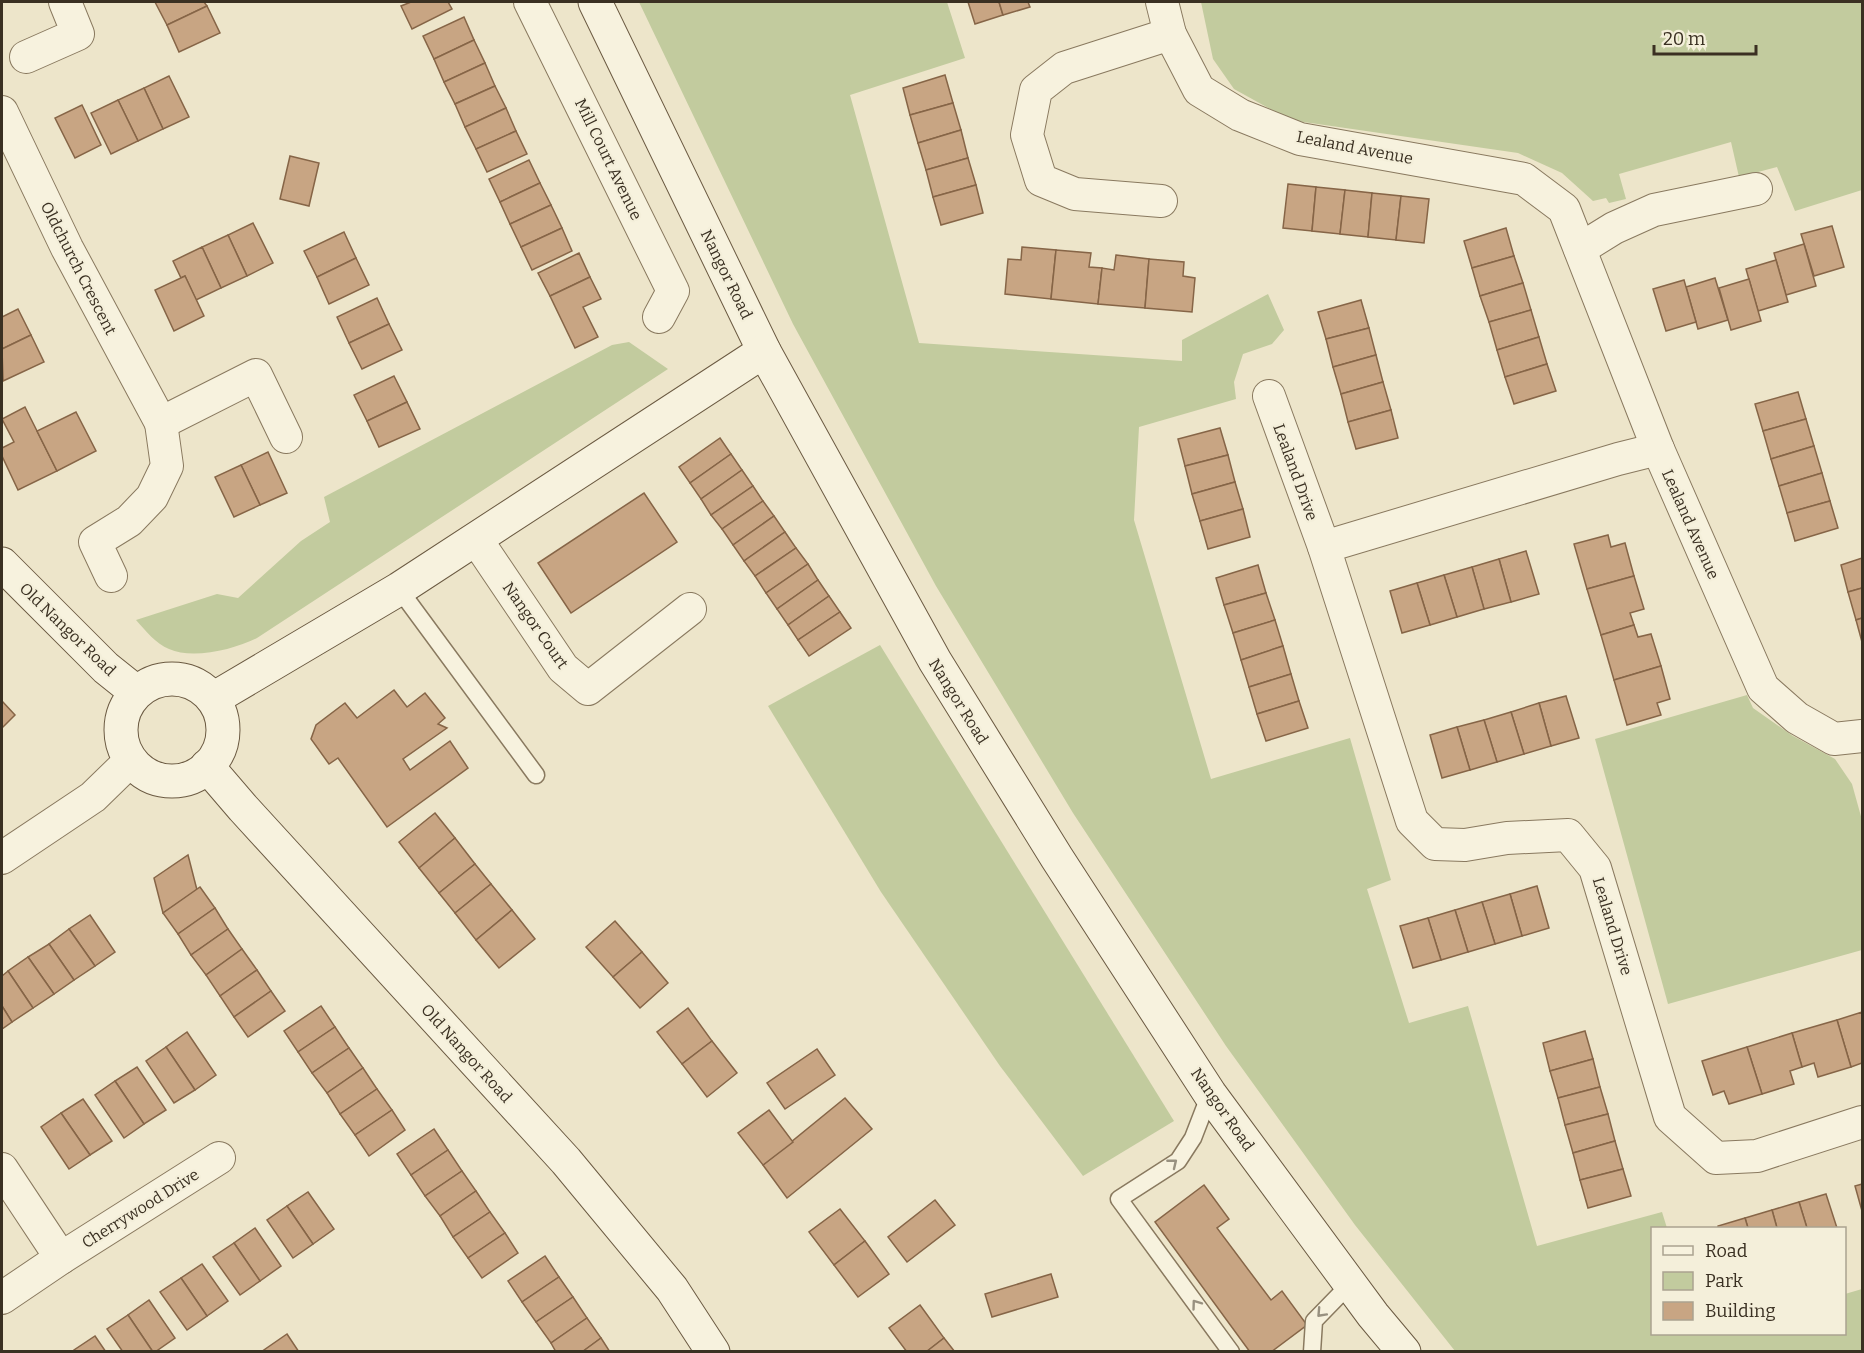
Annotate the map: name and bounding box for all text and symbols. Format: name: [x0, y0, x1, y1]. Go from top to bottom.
scale bar: [1654, 18, 1756, 56]
text: 20 m: [1663, 28, 1705, 50]
street label: Mill Court Avenue: [571, 95, 646, 223]
street label: Lealand Avenue: [1295, 127, 1415, 168]
street label: Oldchurch Crescent: [37, 198, 120, 338]
street label: Nangor Road: [697, 226, 757, 322]
street label: Lealand Drive: [1269, 421, 1322, 523]
street label: Lealand Avenue: [1658, 466, 1723, 582]
street label: Nangor Court: [499, 578, 573, 672]
street label: Old Nangor Road: [16, 579, 120, 680]
street label: Nangor Road: [925, 655, 993, 748]
street label: Lealand Drive: [1589, 875, 1636, 977]
street label: Old Nangor Road: [417, 1000, 516, 1107]
street label: Nangor Road: [1187, 1064, 1259, 1155]
one-way arrow: [1166, 1160, 1177, 1171]
street label: Cherrywood Drive: [78, 1165, 202, 1252]
legend: [1651, 1227, 1846, 1335]
text: Road: [1705, 1240, 1748, 1262]
text: Park: [1705, 1270, 1744, 1292]
one-way arrow: [1192, 1300, 1203, 1311]
text: Building: [1705, 1300, 1776, 1322]
one-way arrow: [1317, 1307, 1328, 1317]

